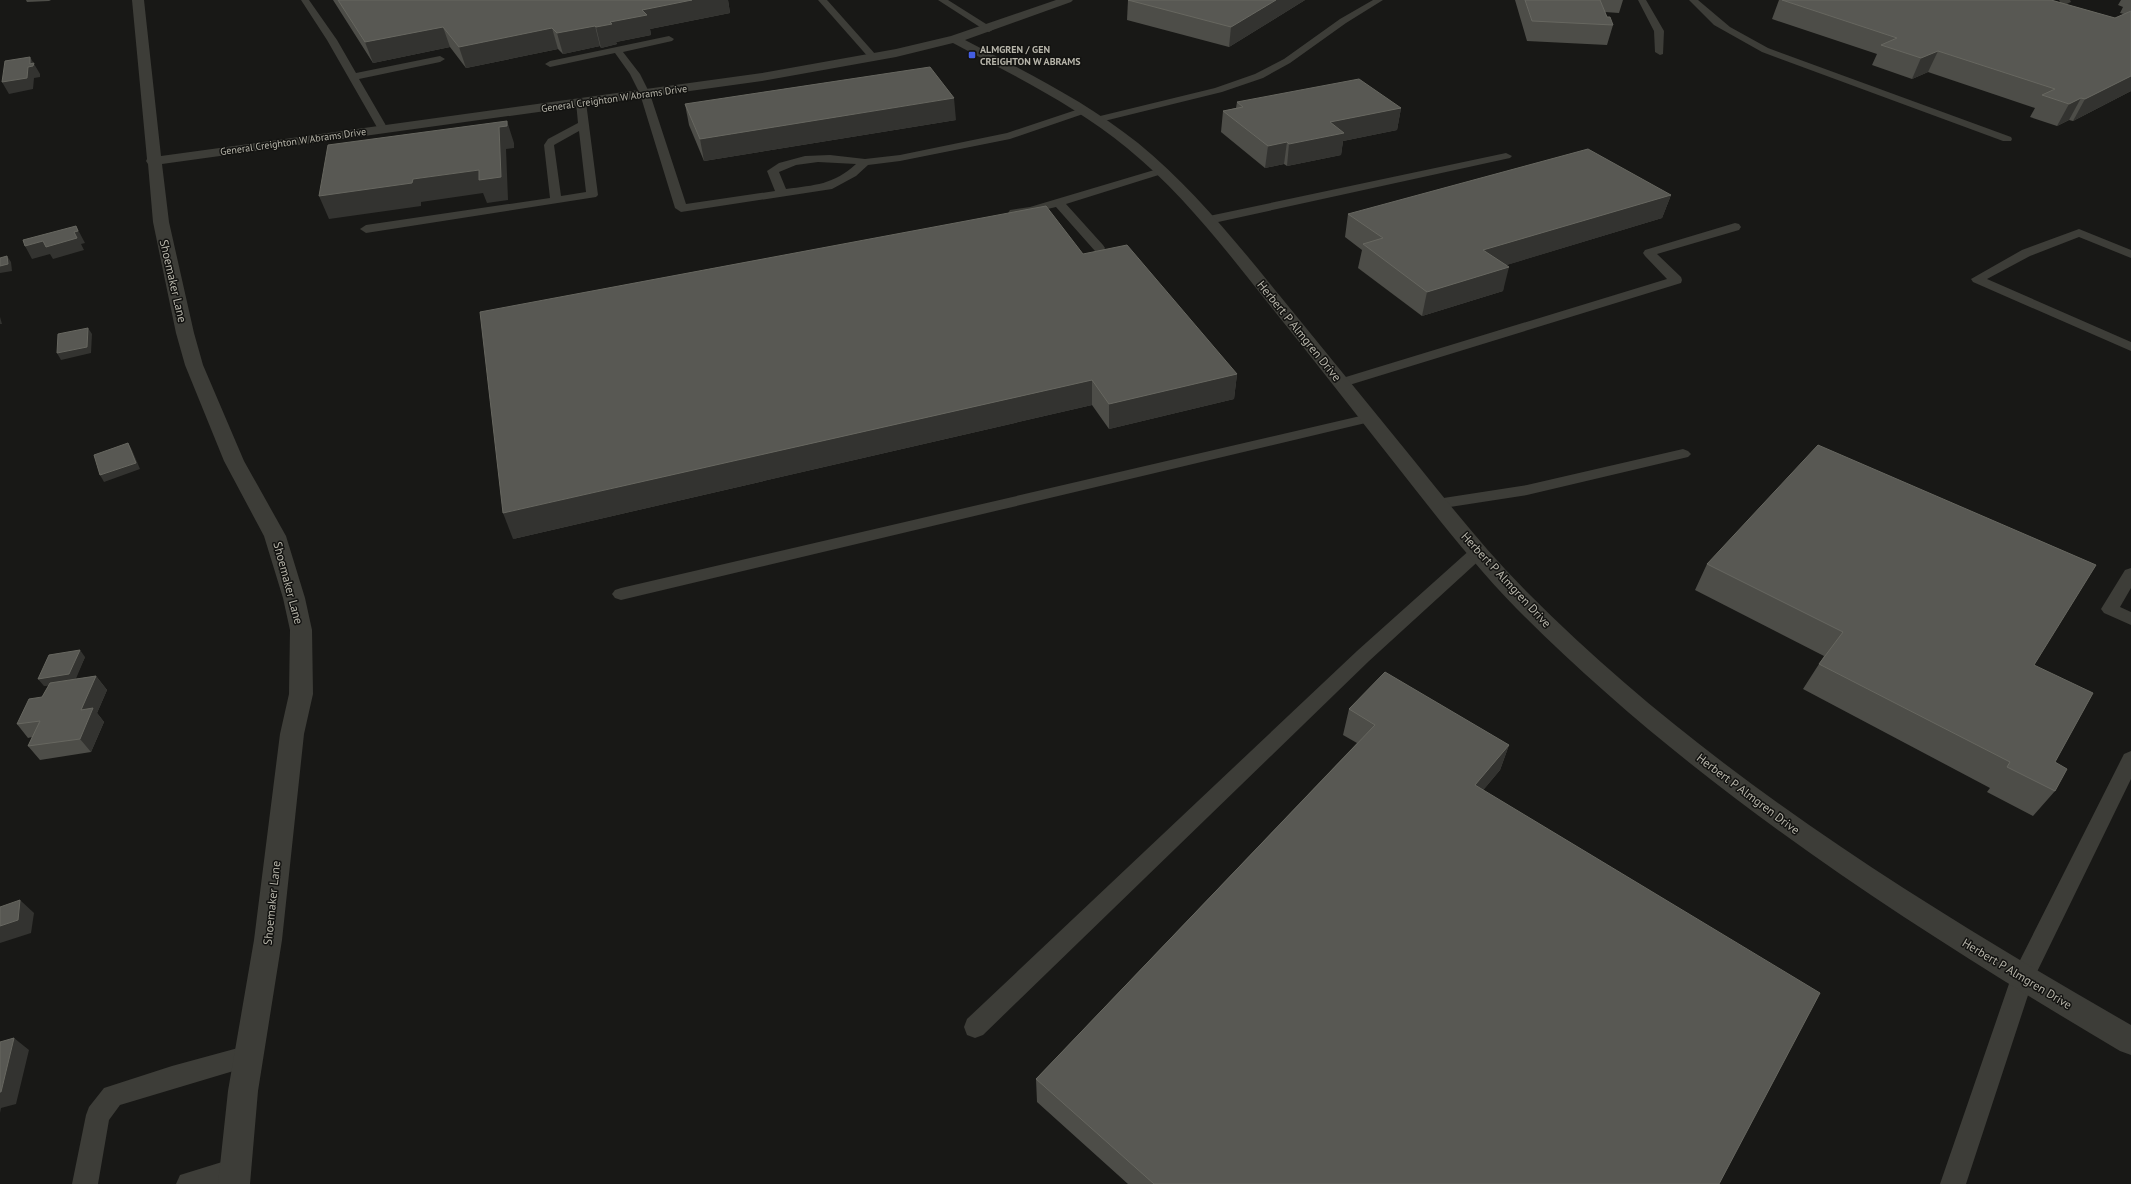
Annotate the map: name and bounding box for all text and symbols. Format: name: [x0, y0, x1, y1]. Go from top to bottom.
place label: ALMGREN / GEN CREIGHTON W ABRAMS: [980, 43, 1081, 68]
marker: ALMGREN / GEN CREIGHTON W ABRAMS: [967, 50, 977, 60]
street label: General Creighton W Abrams Drive: [540, 82, 688, 115]
street label: General Creighton W Abrams Drive: [219, 125, 367, 158]
street label: Shoemaker Lane: [157, 238, 190, 324]
street label: Herbert P Almgren Drive: [1254, 277, 1345, 384]
street label: Herbert P Almgren Drive: [1458, 529, 1555, 631]
street label: Shoemaker Lane: [270, 540, 307, 626]
street label: Herbert P Almgren Drive: [1694, 750, 1803, 837]
street label: Shoemaker Lane: [260, 860, 283, 946]
street label: Herbert P Almgren Drive: [1960, 935, 2075, 1012]

